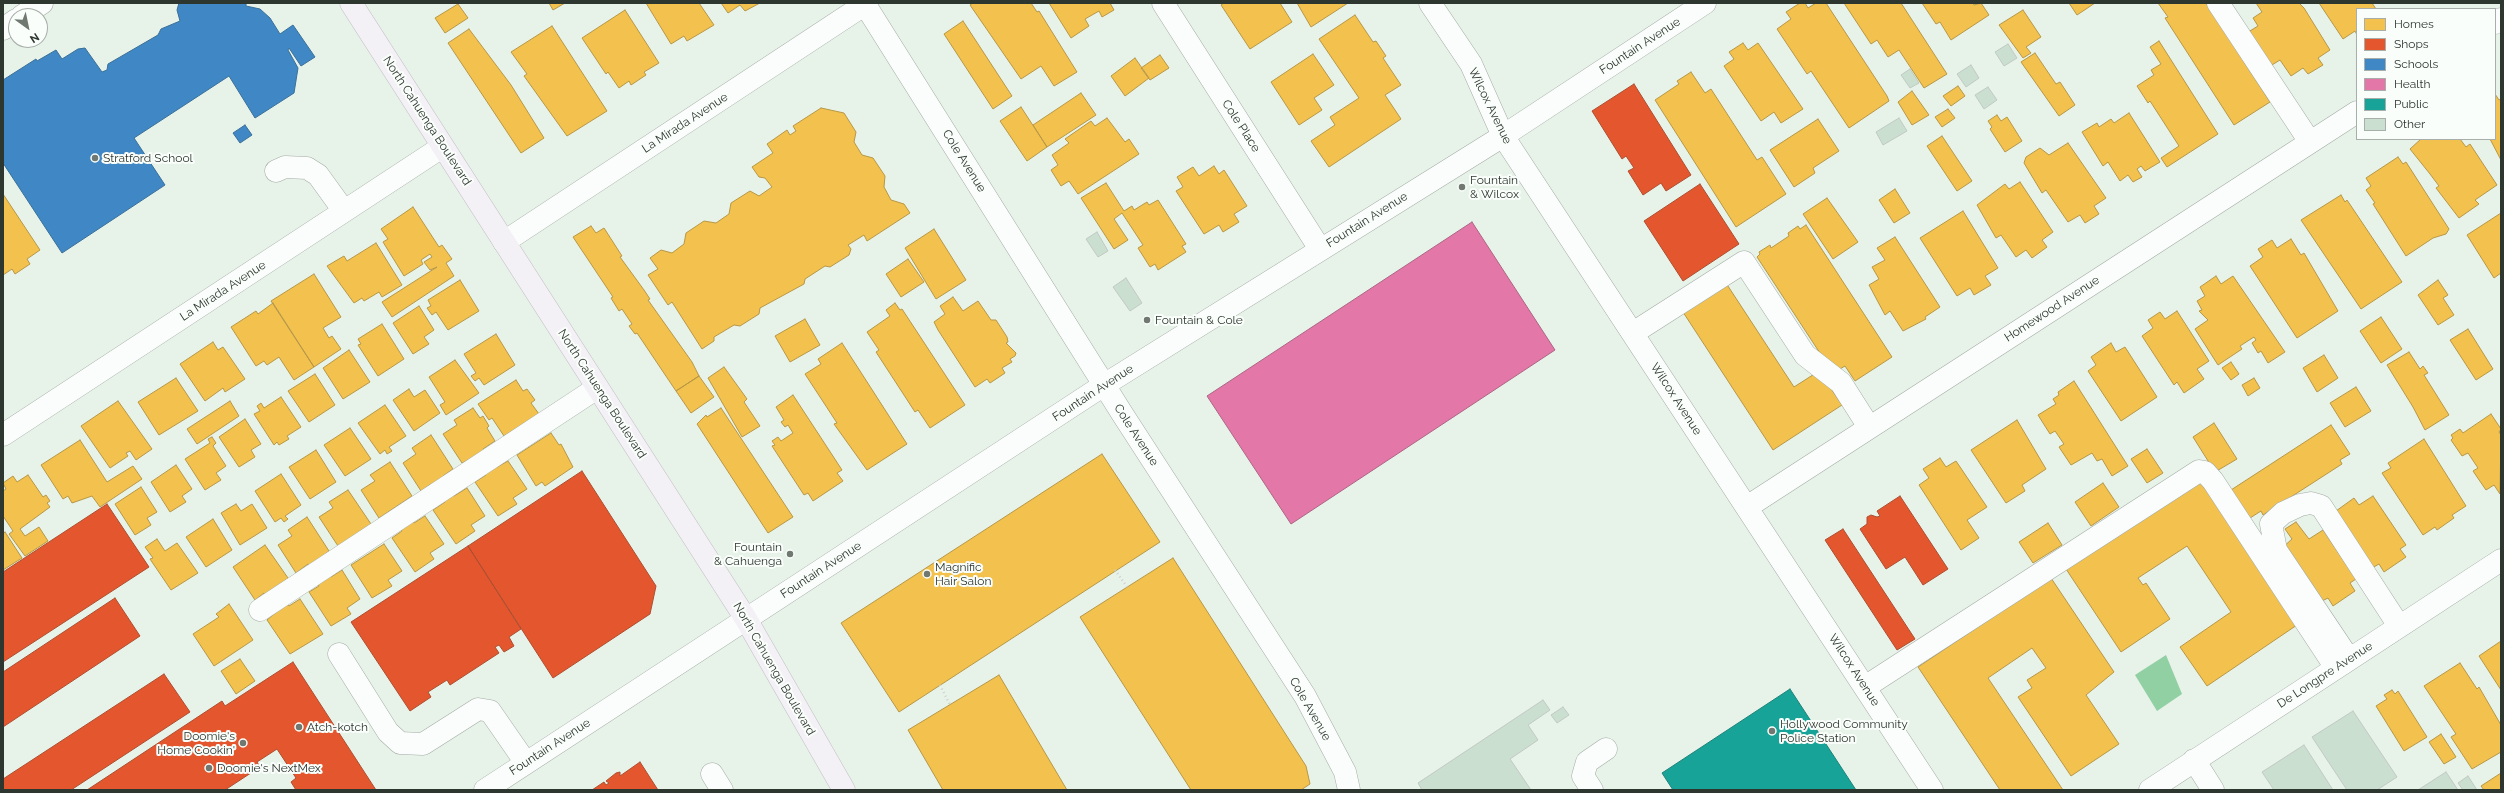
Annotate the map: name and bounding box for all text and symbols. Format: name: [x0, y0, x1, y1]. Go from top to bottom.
north arrow: [8, 8, 48, 48]
legend: [2356, 8, 2496, 140]
street label: Fountain Avenue: [1597, 15, 1683, 77]
text: Homes: [2394, 17, 2434, 31]
text: N: [27, 30, 41, 45]
text: Shops: [2394, 37, 2429, 51]
street label: North Cahuenga Boulevard: [380, 54, 474, 188]
text: Schools: [2394, 57, 2438, 71]
street label: Wilcox Avenue: [1465, 66, 1515, 146]
text: Health: [2394, 77, 2431, 91]
street label: La Mirada Avenue: [639, 90, 731, 156]
street label: Cole Place: [1219, 97, 1263, 155]
text: Public: [2394, 97, 2428, 111]
text: Other: [2394, 117, 2425, 131]
street label: Cole Avenue: [939, 127, 989, 195]
place label: Stratford School: [103, 151, 193, 165]
marker: Stratford School: [90, 153, 100, 163]
place label: Fountain & Wilcox: [1470, 173, 1519, 201]
marker: Fountain & Wilcox: [1457, 182, 1467, 192]
street label: Fountain Avenue: [1324, 189, 1410, 251]
street label: La Mirada Avenue: [177, 258, 269, 324]
street label: Homewood Avenue: [2002, 273, 2102, 345]
place label: Fountain & Cole: [1155, 313, 1243, 327]
marker: Fountain & Cole: [1142, 315, 1152, 325]
street label: North Cahuenga Boulevard: [555, 327, 649, 461]
street label: Wilcox Avenue: [1647, 360, 1705, 438]
street label: Fountain Avenue: [1050, 362, 1136, 424]
street label: Cole Avenue: [1111, 401, 1161, 469]
street label: Fountain Avenue: [778, 539, 864, 601]
place label: Fountain & Cahuenga: [714, 540, 782, 568]
marker: Fountain & Cahuenga: [785, 549, 795, 559]
place label: Magnific Hair Salon: [935, 560, 991, 588]
marker: Magnific Hair Salon: [922, 569, 932, 579]
street label: North Cahuenga Boulevard: [730, 600, 818, 738]
street label: Wilcox Avenue: [1825, 631, 1883, 709]
street label: De Longpre Avenue: [2275, 639, 2375, 711]
street label: Cole Avenue: [1286, 675, 1334, 743]
street label: Fountain Avenue: [507, 716, 593, 778]
place label: Hollywood Community Police Station: [1780, 717, 1908, 745]
place label: Atch-kotch: [307, 720, 368, 734]
marker: Atch-kotch: [294, 722, 304, 732]
marker: Hollywood Community Police Station: [1767, 726, 1777, 736]
place label: Doomie's Home Cookin': [157, 729, 235, 757]
marker: Doomie's Home Cookin': [238, 738, 248, 748]
place label: Doomie's NextMex: [217, 761, 321, 775]
marker: Doomie's NextMex: [204, 763, 214, 773]

